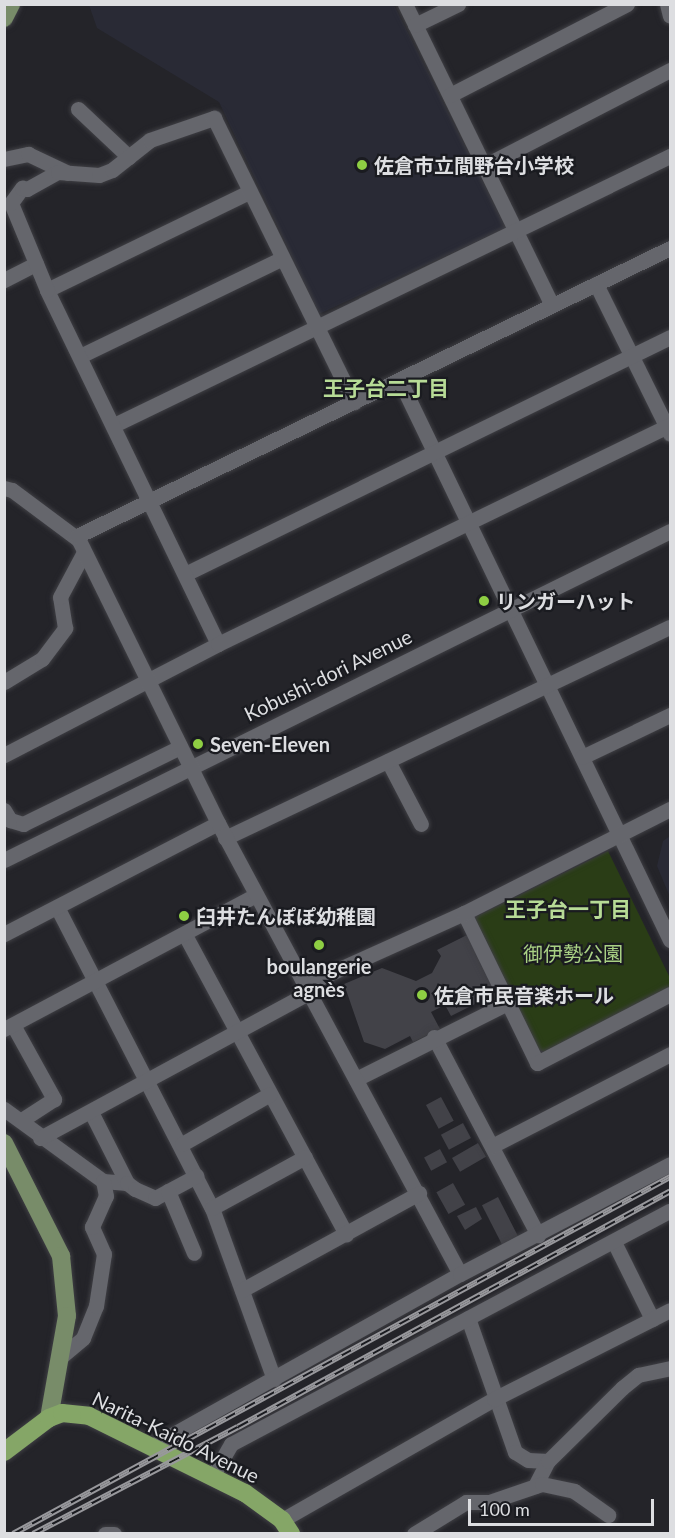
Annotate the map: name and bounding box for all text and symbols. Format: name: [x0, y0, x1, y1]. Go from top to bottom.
place label: 佐倉市立間野台小学校: [374, 153, 574, 177]
marker: 佐倉市立間野台小学校: [355, 158, 369, 172]
district label: 王子台二丁目: [323, 375, 449, 401]
place label: リンガーハット: [496, 589, 636, 613]
marker: リンガーハット: [477, 594, 491, 608]
street label: Kobushi-dori Avenue: [240, 624, 416, 726]
place label: Seven-Eleven: [210, 732, 330, 756]
marker: Seven-Eleven: [191, 737, 205, 751]
district label: 王子台一丁目: [505, 896, 631, 922]
place label: 臼井たんぽぽ幼稚園: [196, 904, 376, 928]
marker: 臼井たんぽぽ幼稚園: [177, 909, 191, 923]
marker: boulangerie agnès: [312, 938, 326, 952]
park label: 御伊勢公園: [523, 941, 623, 965]
place label: boulangerie agnès: [267, 954, 371, 1001]
place label: 佐倉市民音楽ホール: [434, 983, 614, 1007]
marker: 佐倉市民音楽ホール: [415, 988, 429, 1002]
street label: Narita-Kaido Avenue: [88, 1386, 264, 1488]
scale bar: [471, 1487, 657, 1525]
text: 100 m: [479, 1498, 530, 1520]

